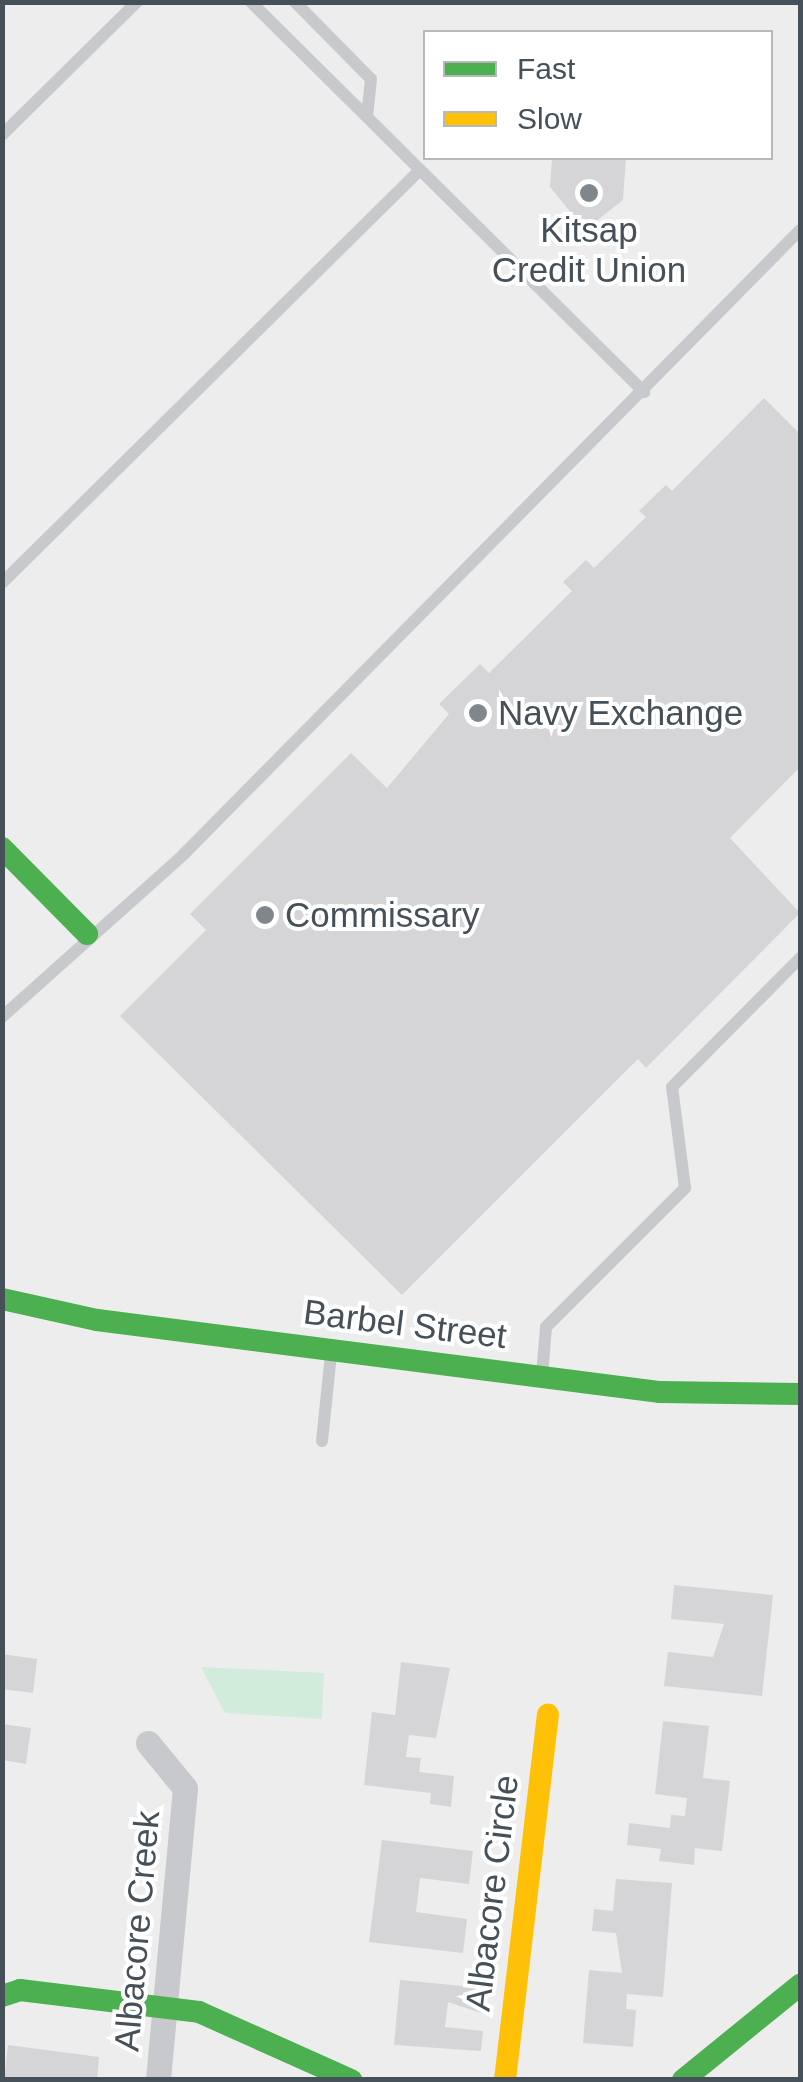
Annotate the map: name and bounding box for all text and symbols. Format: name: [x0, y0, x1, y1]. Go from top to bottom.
legend: [423, 30, 773, 160]
text: Fast: [517, 52, 575, 85]
text: Slow: [517, 102, 582, 135]
marker: Kitsap Credit Union: [578, 182, 600, 204]
place label: Kitsap Credit Union: [492, 209, 686, 291]
place label: Navy Exchange: [498, 692, 743, 734]
marker: Navy Exchange: [467, 702, 489, 724]
place label: Commissary: [285, 894, 479, 936]
marker: Commissary: [254, 904, 276, 926]
street label: Barbel Street: [301, 1291, 509, 1357]
street label: Albacore Circle: [457, 1773, 527, 2013]
street label: Albacore Creek: [106, 1809, 168, 2053]

